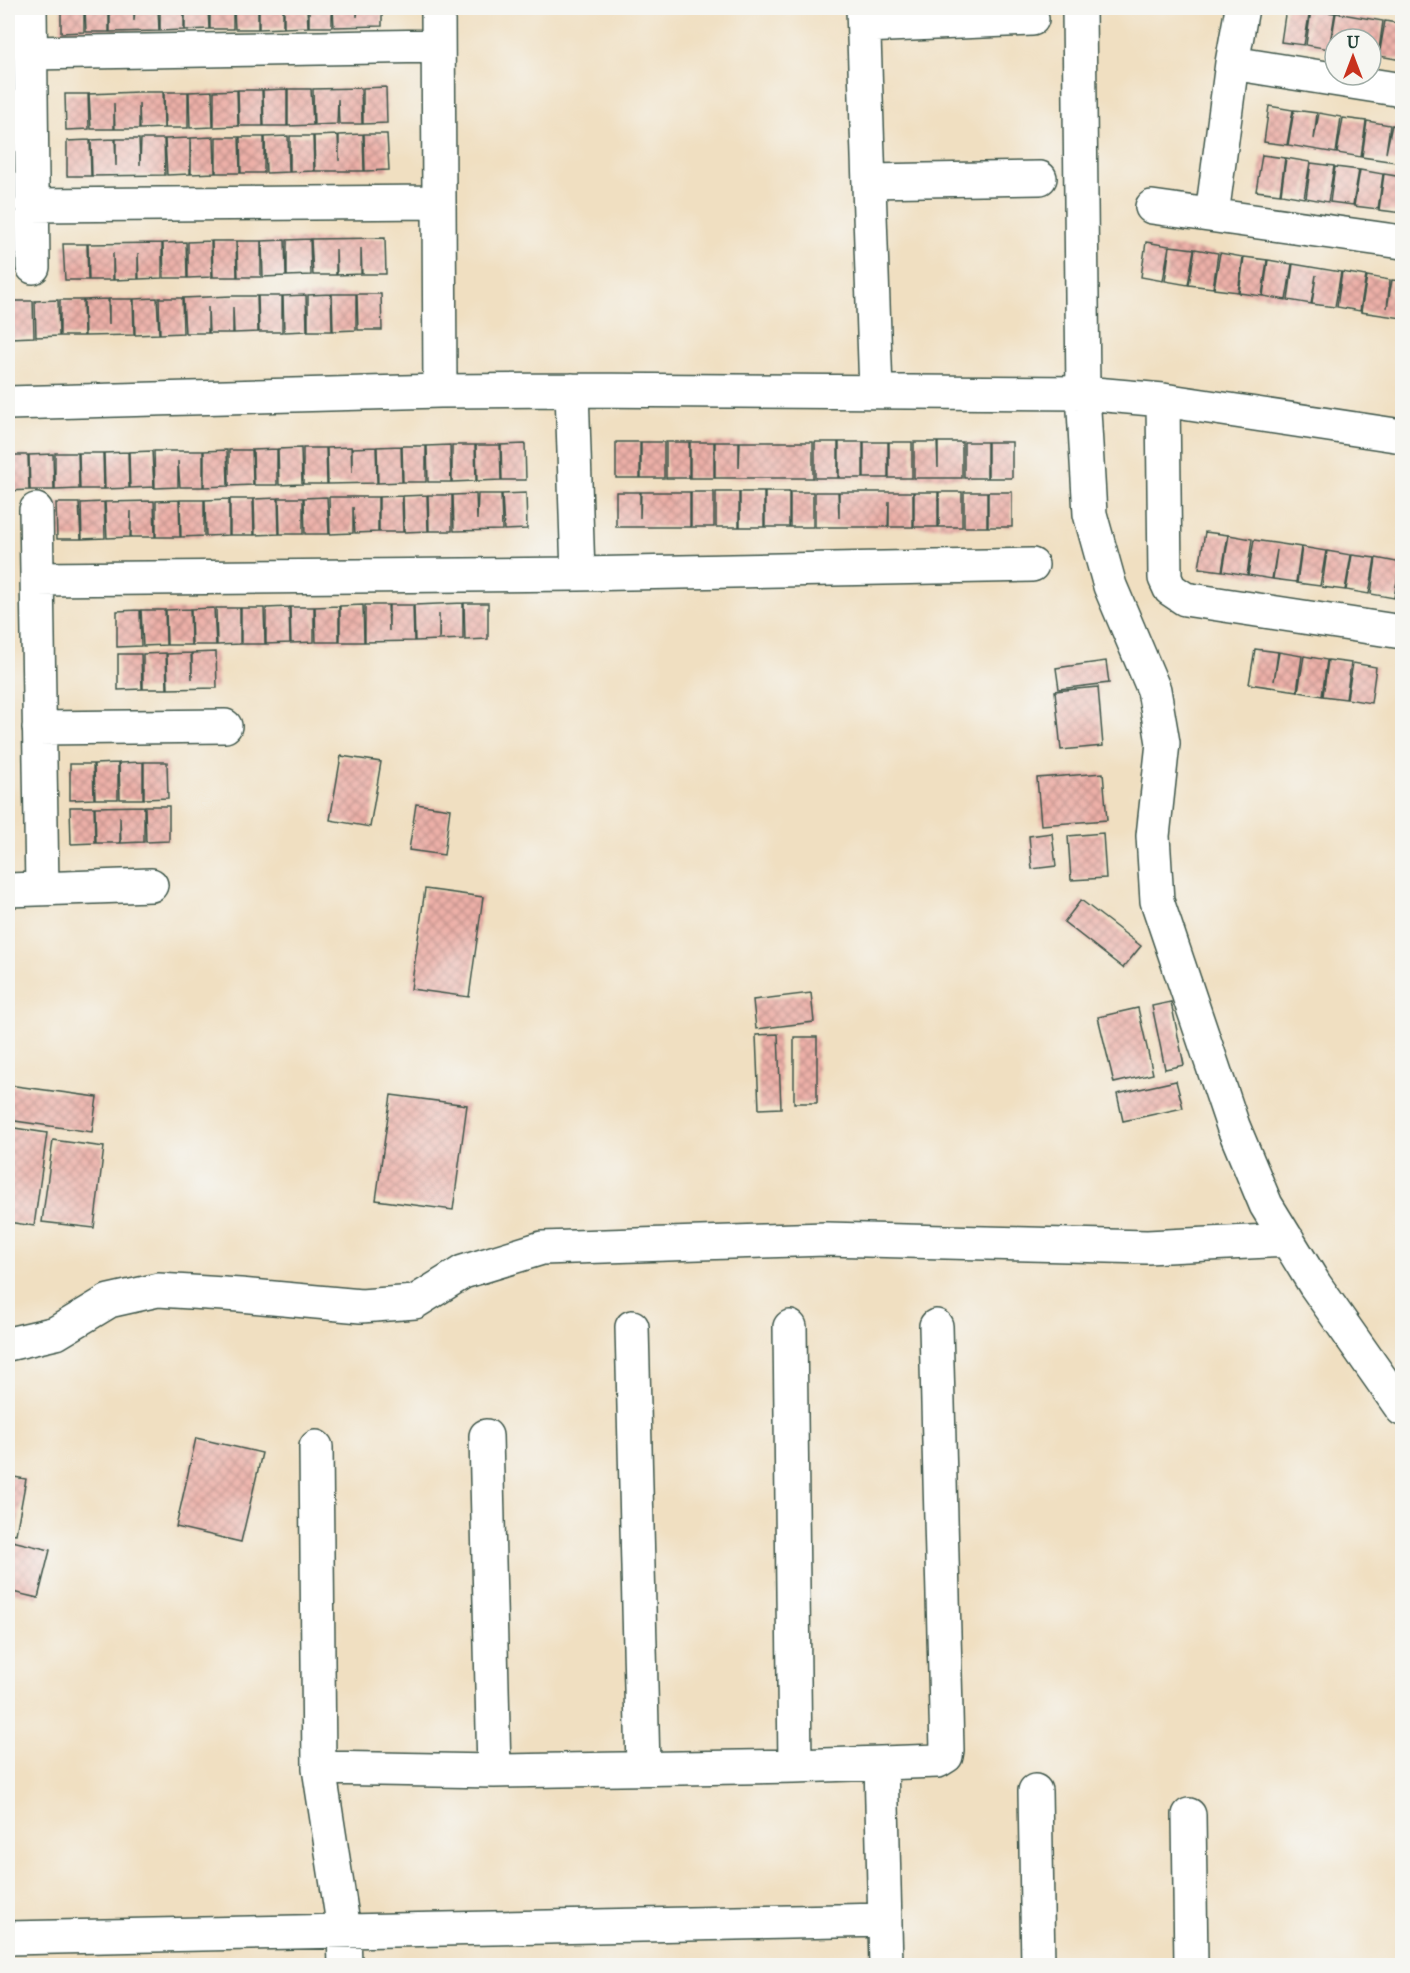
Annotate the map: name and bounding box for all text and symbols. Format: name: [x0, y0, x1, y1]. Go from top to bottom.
north arrow: [1323, 27, 1383, 87]
text: U: [1347, 33, 1360, 52]

